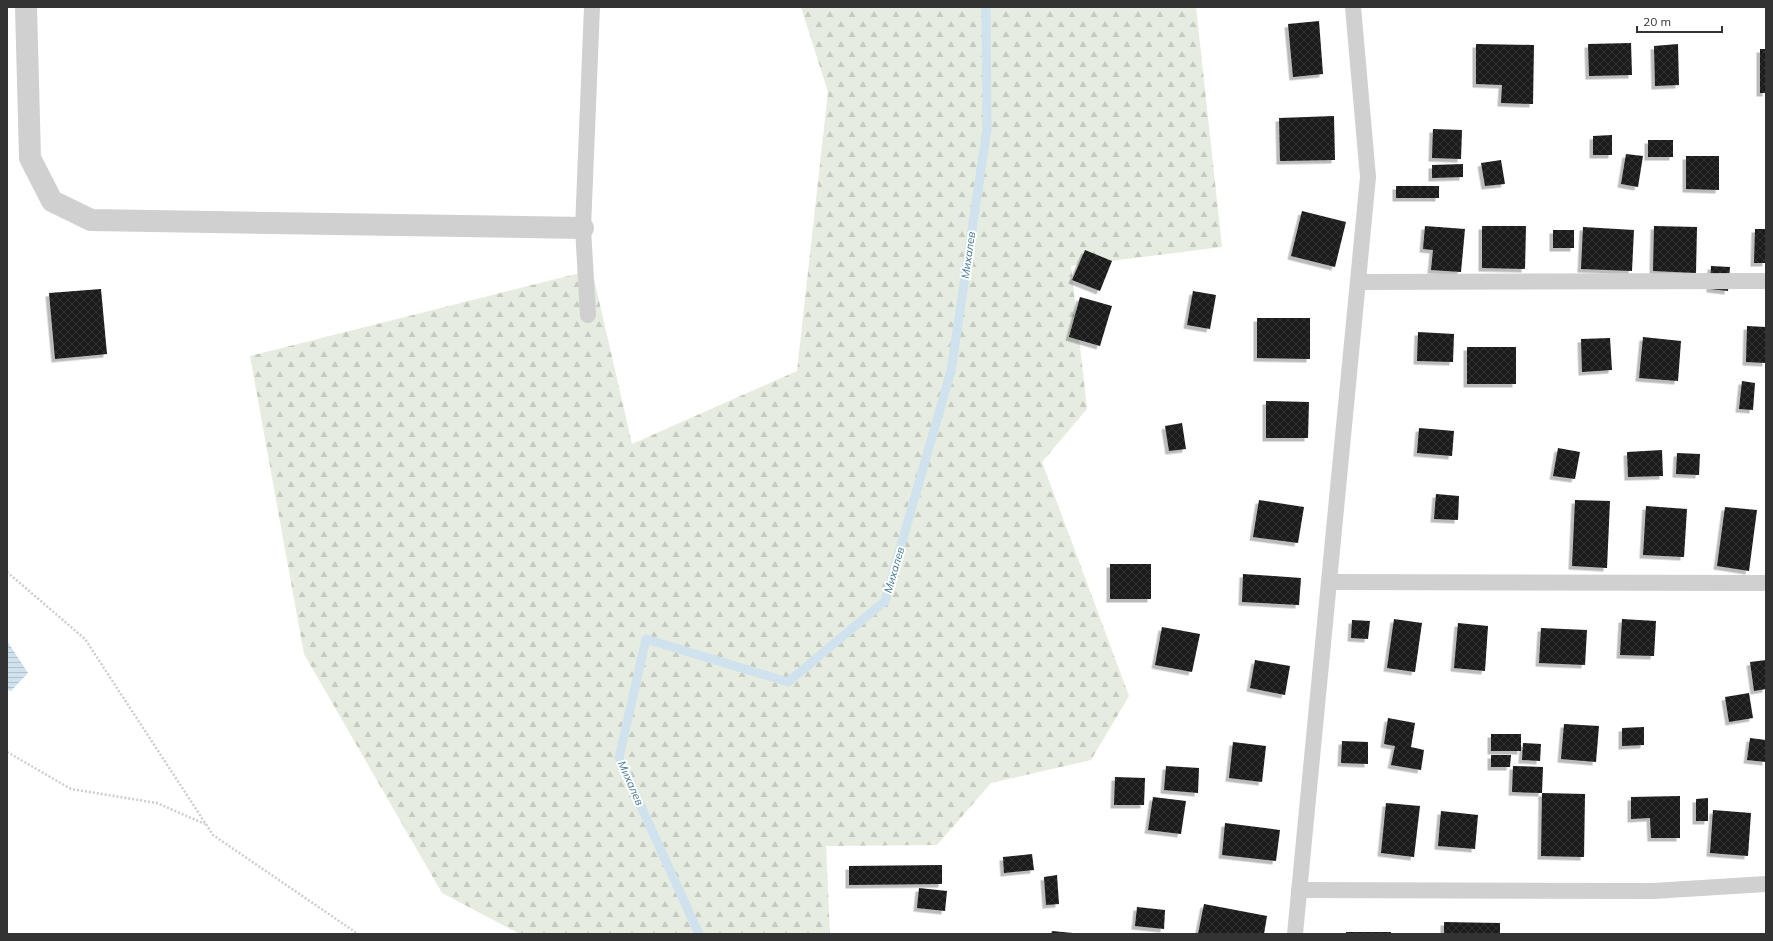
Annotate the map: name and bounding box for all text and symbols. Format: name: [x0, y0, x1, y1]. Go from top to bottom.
scale bar: [1637, 8, 1722, 34]
text: 20 m: [1643, 14, 1671, 29]
water label: Михалев: [958, 231, 978, 279]
water label: Михалев: [881, 545, 907, 595]
water label: Михалев: [615, 759, 647, 807]

